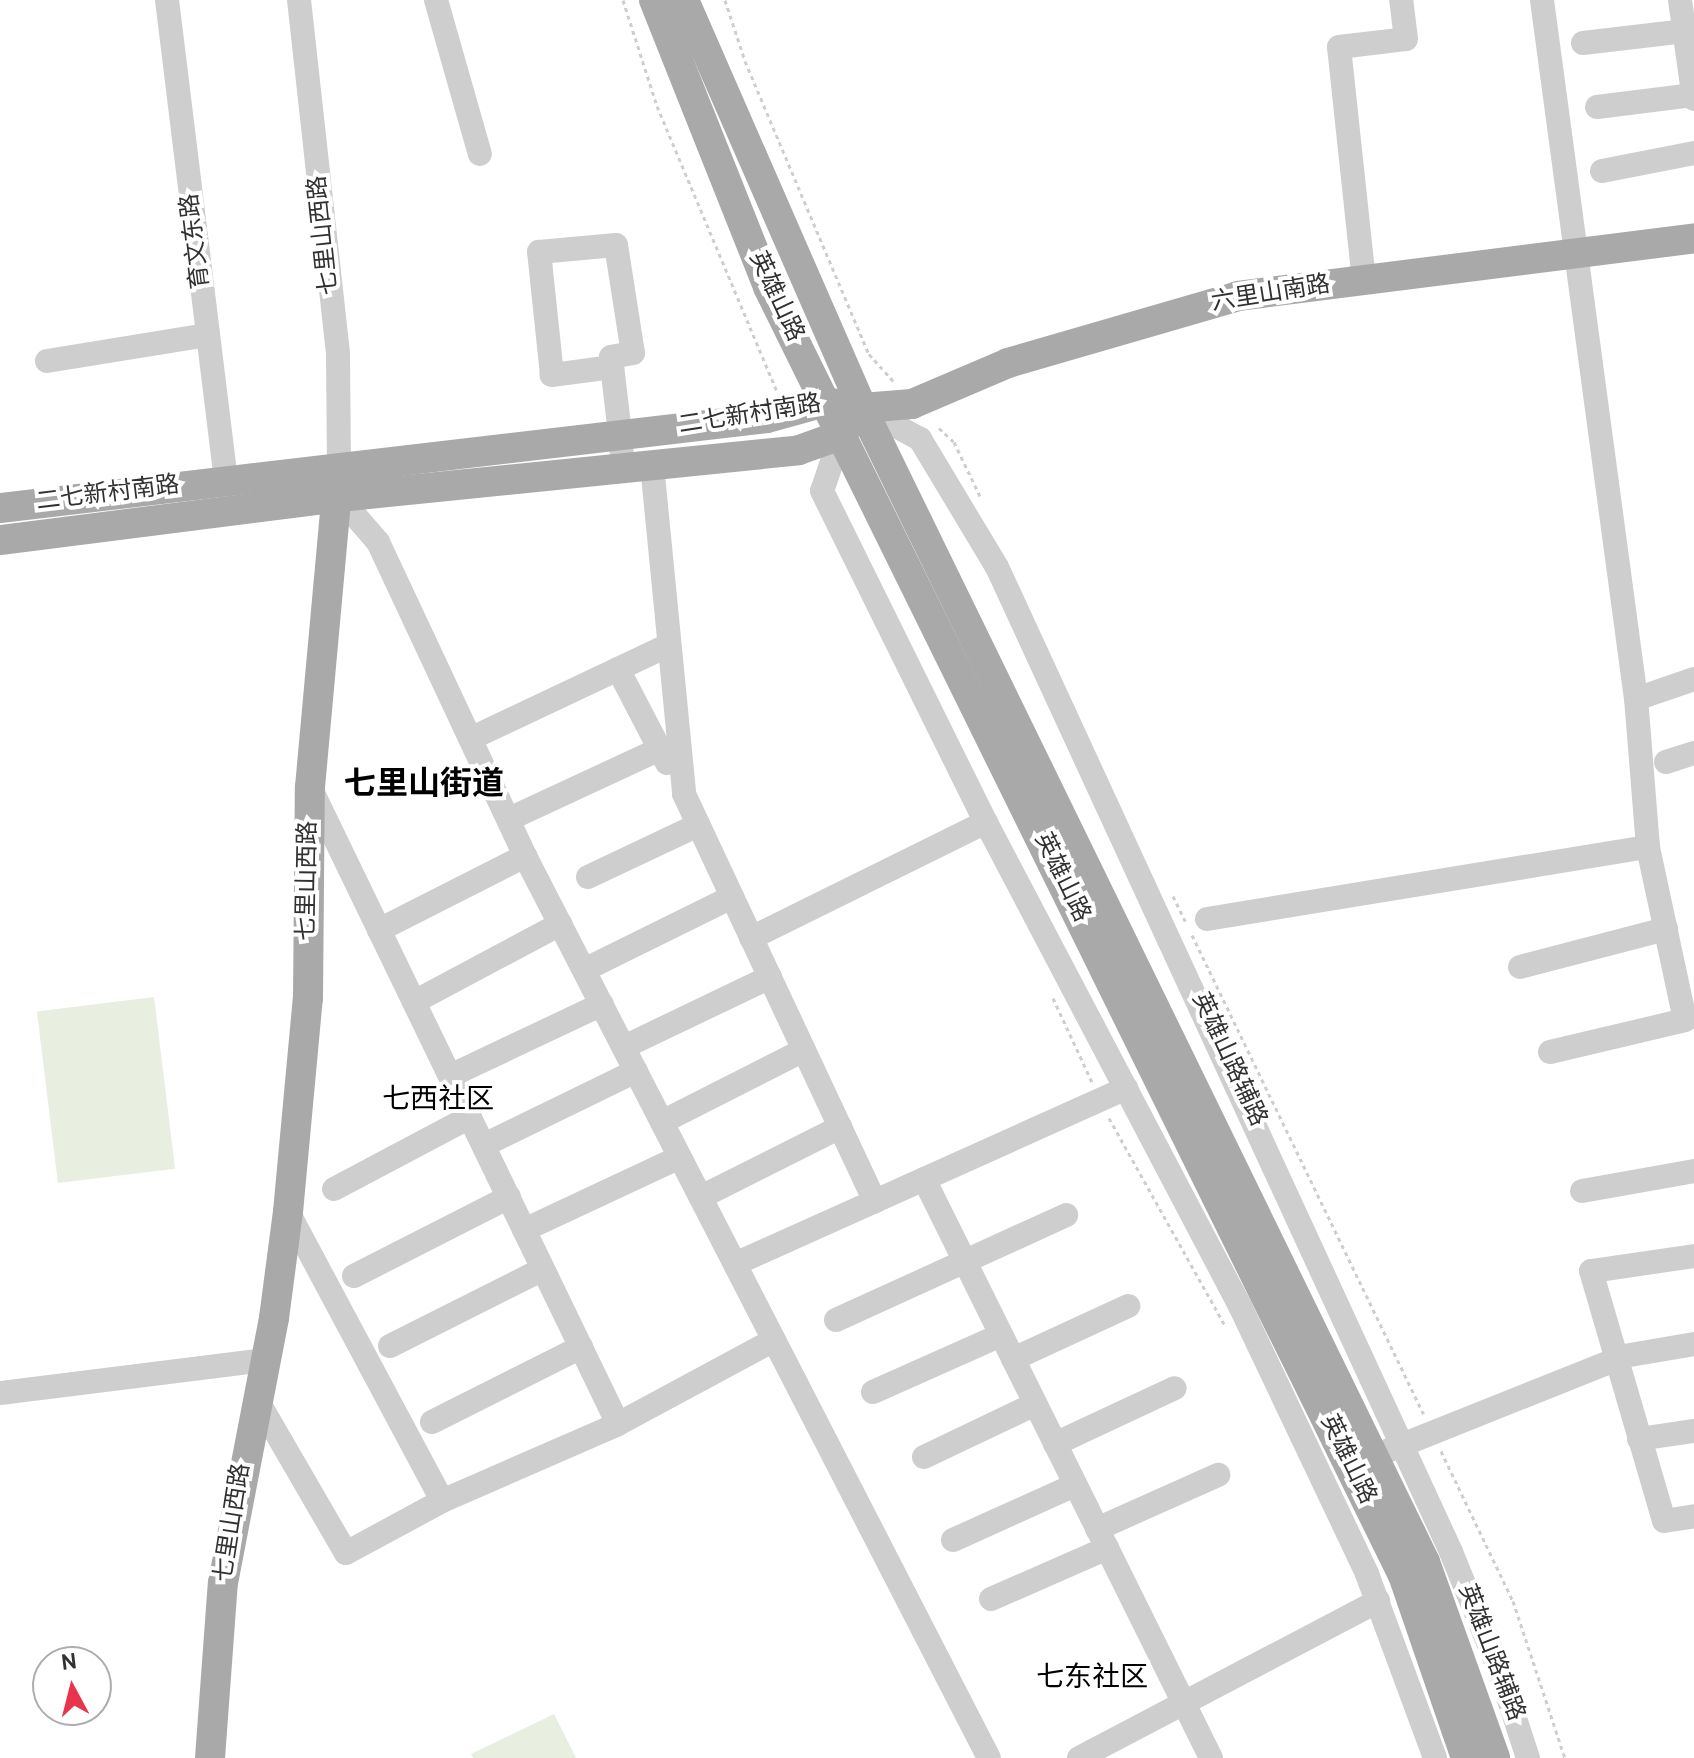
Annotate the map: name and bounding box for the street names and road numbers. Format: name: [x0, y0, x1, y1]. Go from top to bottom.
street label: 七里山西路: [304, 174, 346, 296]
street label: 育文东路: [177, 192, 217, 290]
street label: 英雄山路: [742, 247, 808, 347]
street label: 六里山南路: [1209, 271, 1333, 319]
street label: 二七新村南路: [677, 391, 823, 441]
street label: 二七新村南路: [35, 472, 181, 518]
street label: 七里山西路: [294, 821, 324, 941]
street label: 英雄山路: [1027, 829, 1095, 927]
street label: 英雄山路辅路: [1185, 989, 1271, 1131]
street label: 英雄山路: [1313, 1411, 1381, 1509]
street label: 七里山西路: [210, 1461, 258, 1585]
street label: 英雄山路辅路: [1451, 1581, 1529, 1725]

